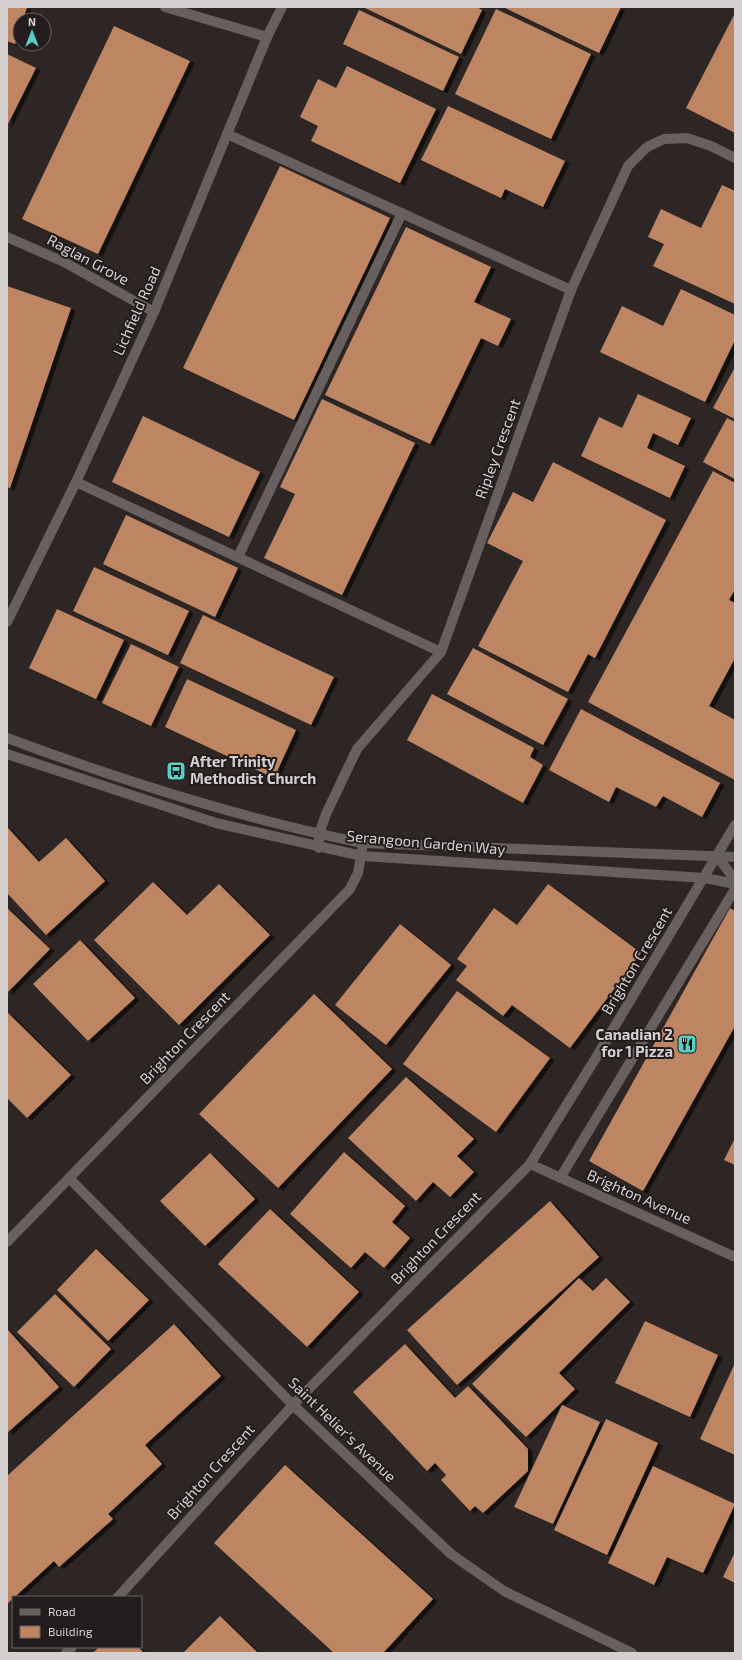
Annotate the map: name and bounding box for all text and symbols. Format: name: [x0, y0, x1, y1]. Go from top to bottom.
north arrow: [12, 12, 52, 52]
text: N: [28, 15, 36, 28]
street label: Raglan Grove: [44, 230, 133, 288]
street label: Lichfield Road: [108, 263, 164, 358]
street label: Ripley Crescent: [471, 396, 524, 501]
place label: After Trinity Methodist Church: [190, 752, 316, 787]
bus stop icon: After Trinity Methodist Church: [165, 760, 187, 782]
street label: Serangoon Garden Way: [346, 826, 506, 858]
street label: Brighton Crescent: [597, 903, 675, 1017]
street label: Brighton Crescent: [135, 987, 233, 1087]
place label: Canadian 2 for 1 Pizza: [595, 1025, 673, 1060]
restaurant icon: Canadian 2 for 1 Pizza: [676, 1033, 698, 1055]
street label: Brighton Avenue: [584, 1165, 694, 1227]
street label: Brighton Crescent: [386, 1187, 484, 1287]
street label: Saint Helier's Avenue: [285, 1373, 400, 1485]
street label: Brighton Crescent: [163, 1420, 258, 1523]
legend: [12, 1596, 142, 1648]
text: Road: [48, 1604, 76, 1618]
text: Building: [48, 1624, 93, 1638]

